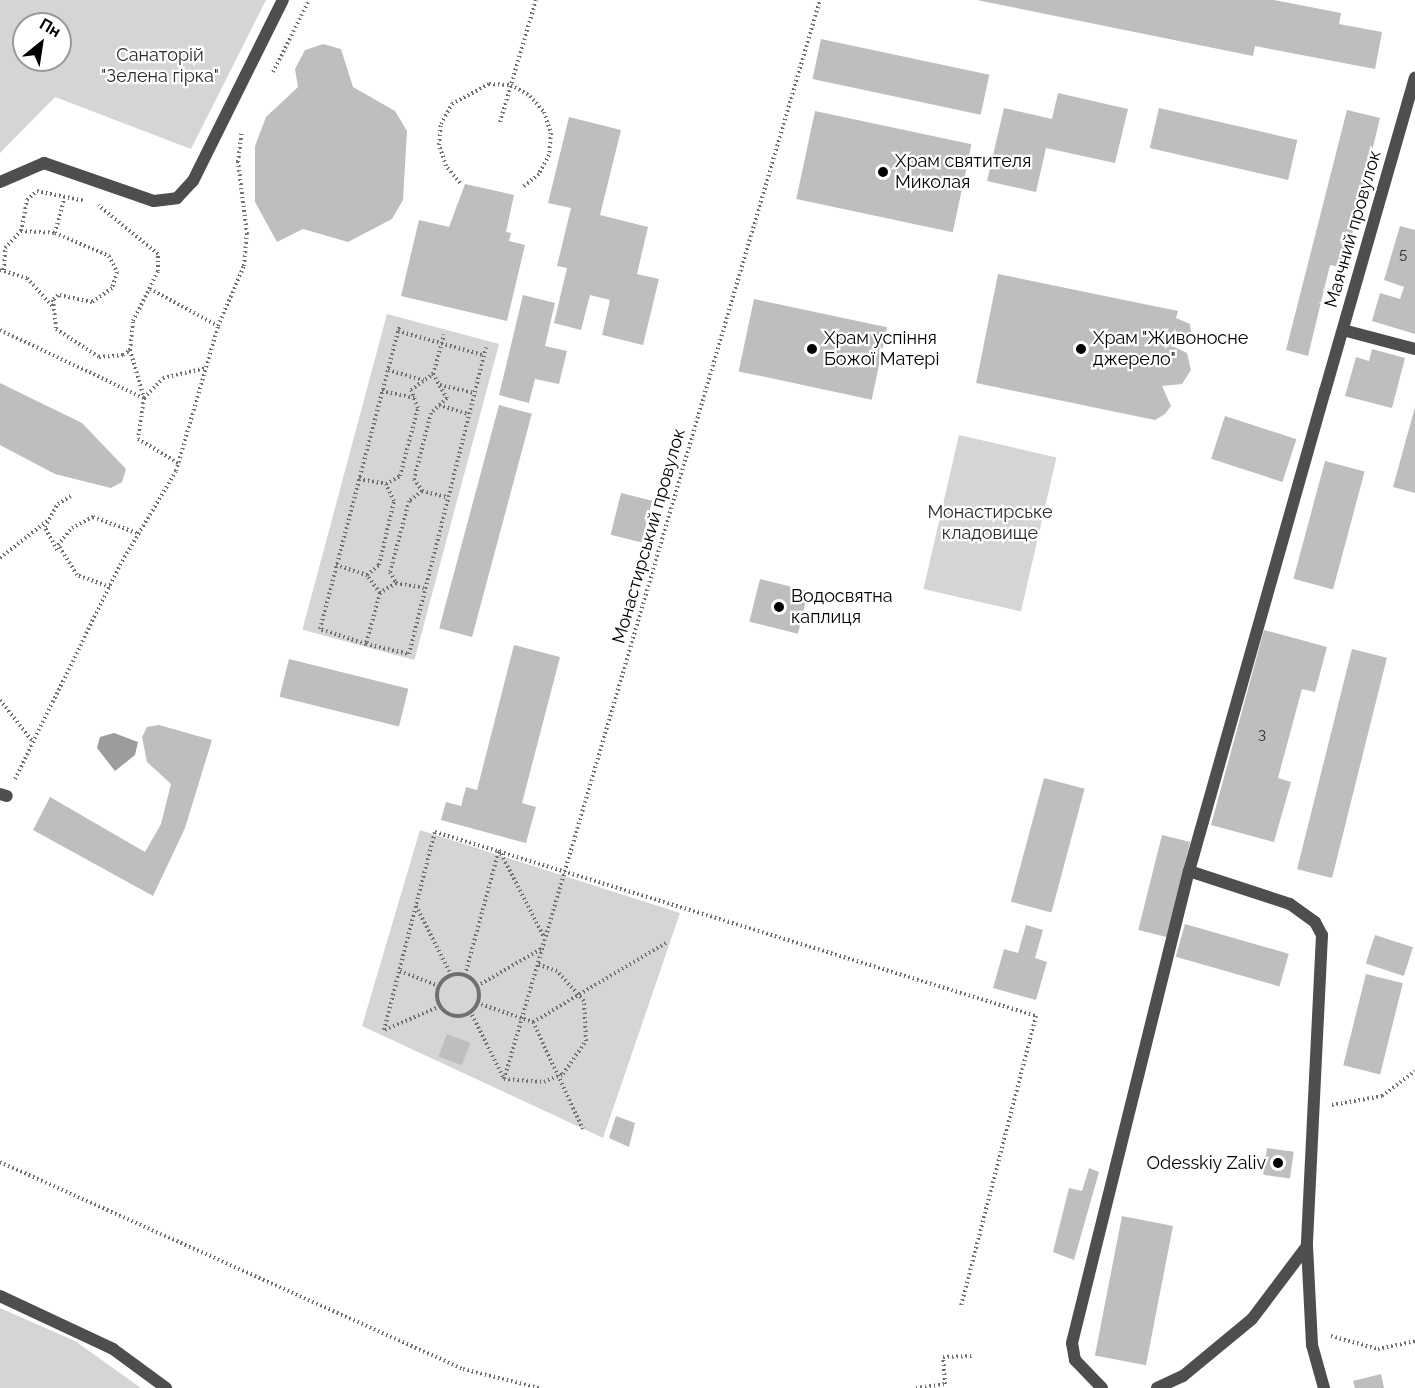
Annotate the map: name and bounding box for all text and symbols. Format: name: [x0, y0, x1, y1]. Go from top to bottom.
north arrow: [12, 12, 72, 72]
text: Пн: [36, 14, 64, 41]
park label: Санаторій "Зелена гірка": [101, 45, 219, 88]
street label: Маячний провулок: [1320, 148, 1386, 310]
place label: Храм святителя Миколая: [895, 151, 1031, 194]
marker: Храм святителя Миколая: [876, 165, 890, 179]
house number: 5: [1399, 246, 1407, 264]
place label: Храм успіння Божої Матері: [824, 328, 939, 370]
place label: Храм "Живоносне джерело": [1093, 328, 1249, 370]
marker: Храм успіння Божої Матері: [805, 342, 819, 356]
marker: Храм "Живоносне джерело": [1074, 342, 1088, 356]
street label: Монастирський провулок: [608, 426, 690, 646]
park label: Монастирське кладовище: [927, 502, 1053, 544]
place label: Водосвятна каплиця: [791, 586, 893, 628]
marker: Водосвятна каплиця: [772, 600, 786, 614]
house number: 3: [1258, 726, 1266, 744]
place label: Odesskiy Zaliv: [1146, 1152, 1266, 1174]
marker: Odesskiy Zaliv: [1271, 1156, 1285, 1170]

